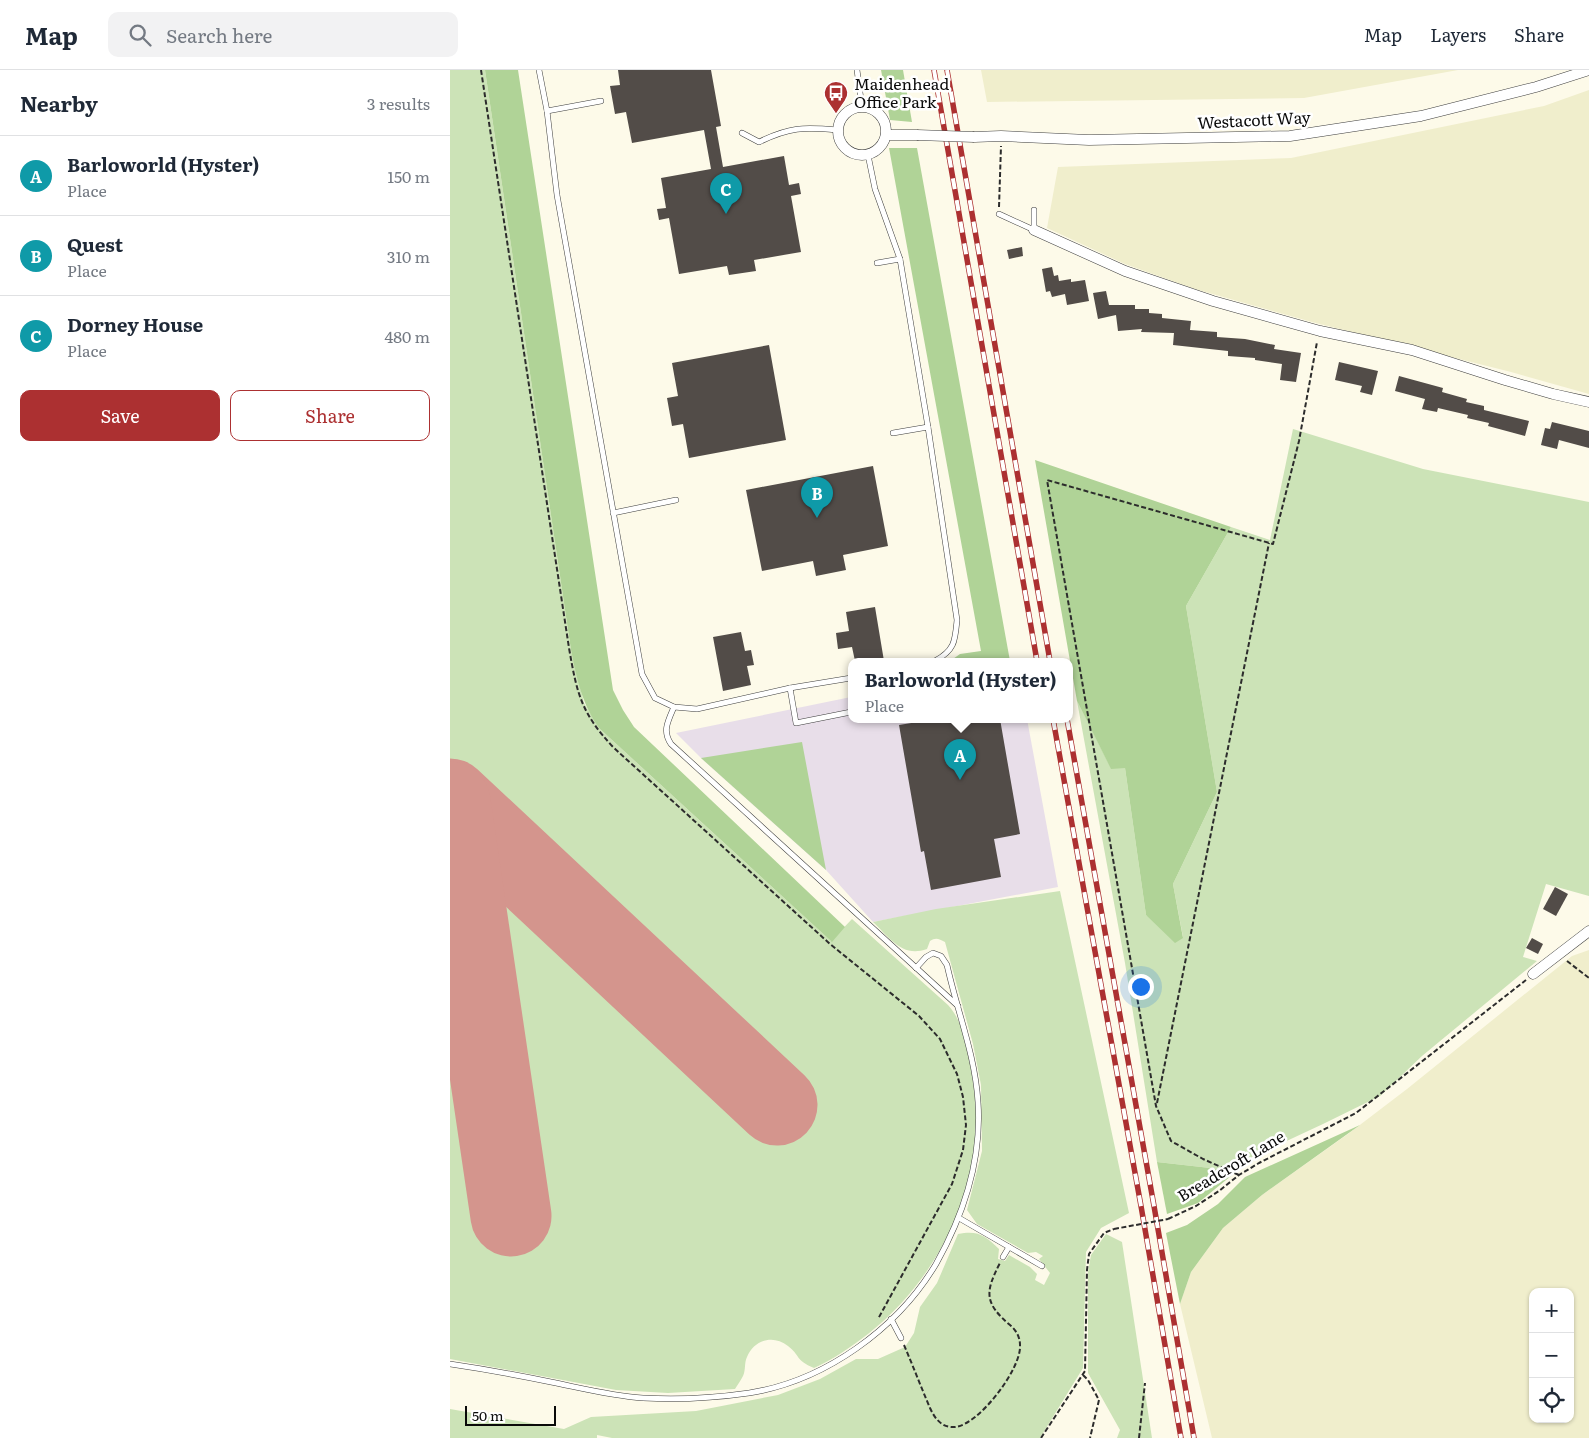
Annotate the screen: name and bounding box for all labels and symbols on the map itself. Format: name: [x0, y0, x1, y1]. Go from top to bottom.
place label: Maidenhead Office Park: [854, 71, 949, 113]
bus stop icon: Maidenhead Office Park: [823, 80, 849, 114]
street label: Westacott Way: [1197, 104, 1312, 134]
pin: C: [710, 173, 742, 214]
pin: B: [801, 477, 833, 518]
pin: A: [944, 739, 976, 780]
your location: [1128, 974, 1154, 1000]
street label: Breadcroft Lane: [1172, 1124, 1289, 1207]
scale bar: [465, 1403, 556, 1426]

